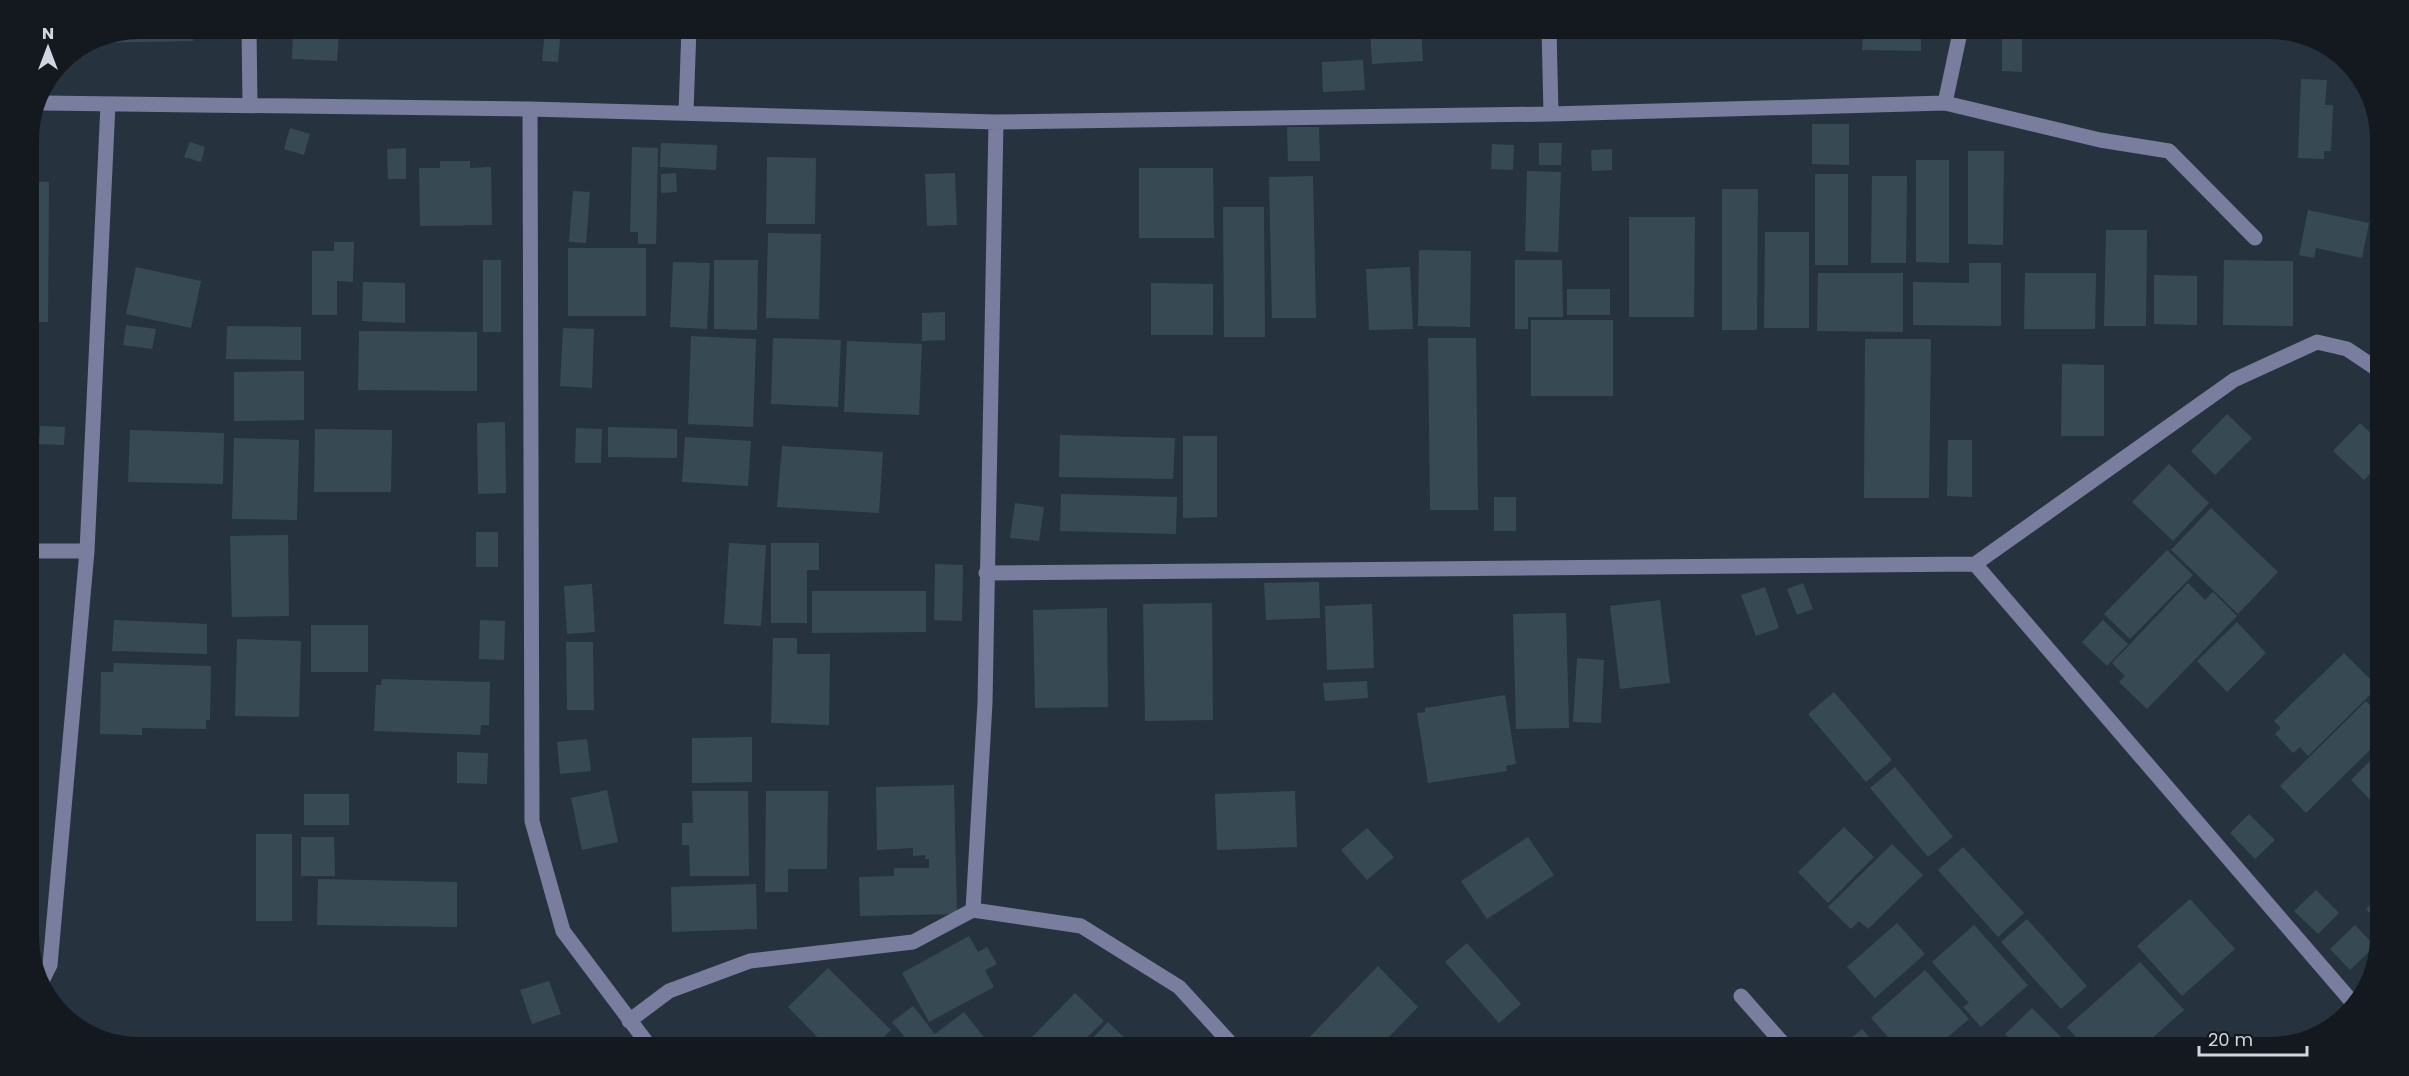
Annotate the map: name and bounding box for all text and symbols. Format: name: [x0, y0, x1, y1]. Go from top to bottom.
north arrow: [18, 18, 78, 78]
text: N: [42, 22, 54, 45]
scale bar: [2199, 1019, 2307, 1057]
text: 20 m: [2208, 1027, 2253, 1052]

